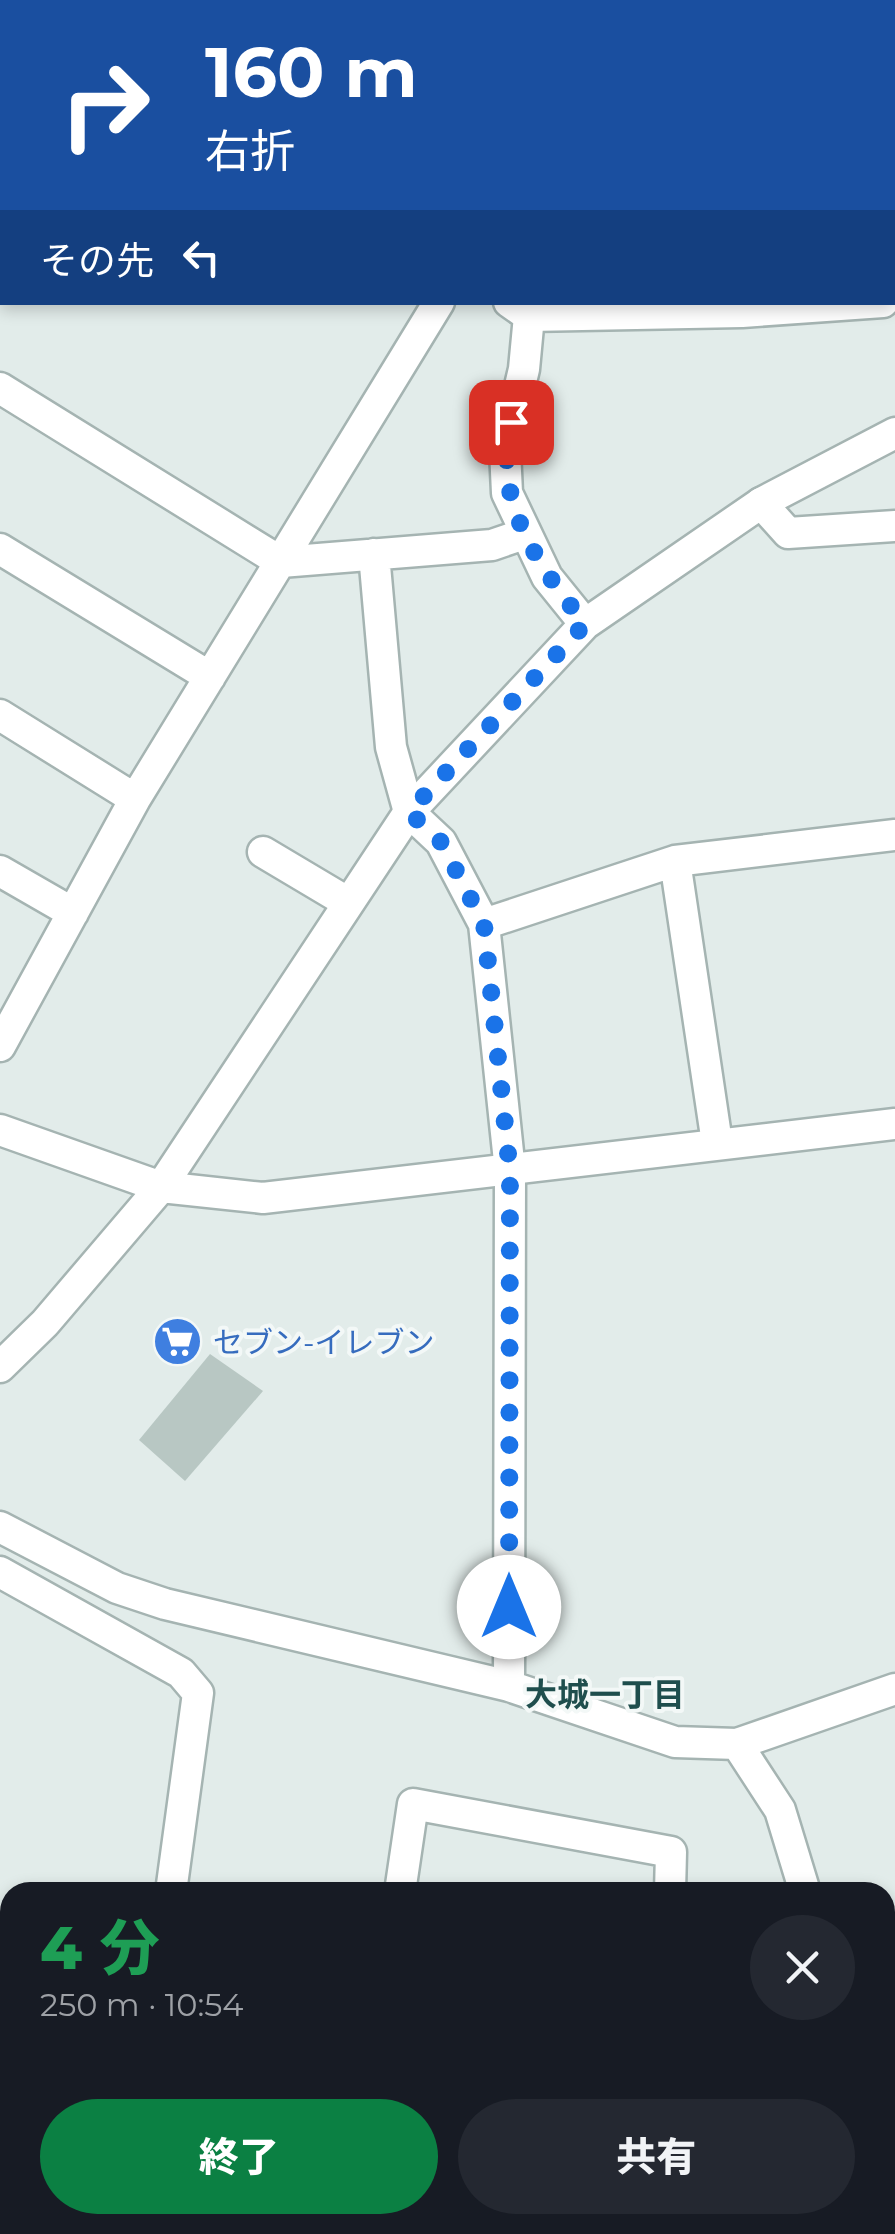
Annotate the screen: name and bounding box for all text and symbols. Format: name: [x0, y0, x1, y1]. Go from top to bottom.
text: 160 m: [205, 29, 418, 115]
icon: right: [40, 40, 170, 170]
text: 右折: [205, 123, 295, 178]
icon: left: [174, 230, 229, 285]
text: その先: [40, 237, 154, 284]
pin: [469, 380, 554, 465]
icon: arrive: [484, 395, 539, 450]
supermarket icon: セブン-イレブン: [152, 1316, 204, 1368]
place label: セブン-イレブン: [213, 1324, 434, 1361]
position arrow: [457, 1555, 561, 1659]
district label: 大城一丁目: [525, 1675, 685, 1714]
text: 4 分: [40, 1911, 159, 1984]
button: close: [750, 1915, 855, 2020]
text: 250 m · 10:54: [40, 1985, 243, 2024]
button: 終了: [40, 2099, 438, 2214]
button: 共有: [458, 2099, 855, 2214]

